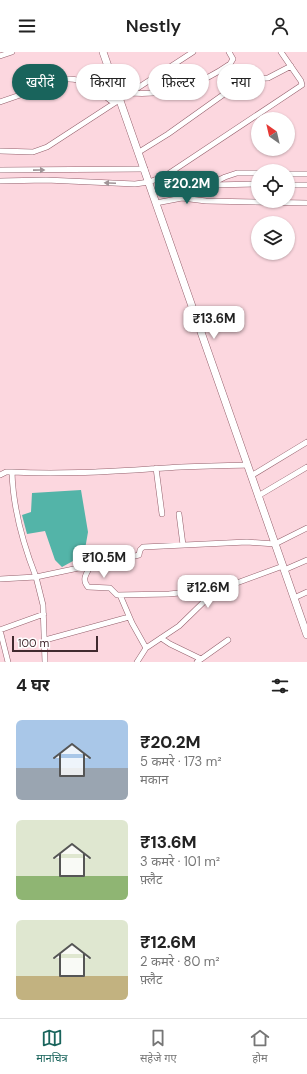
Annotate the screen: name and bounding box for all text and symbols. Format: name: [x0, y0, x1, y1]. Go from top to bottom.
text: Nestly: [126, 14, 181, 38]
icon: menu: [16, 15, 38, 37]
icon: person: [269, 15, 291, 37]
chip: खरीदें: [12, 64, 68, 100]
chip: किराया: [76, 64, 140, 100]
chip: फ़िल्टर: [148, 64, 209, 100]
chip: नया: [217, 64, 265, 100]
north arrow: [251, 112, 295, 156]
map controls: [251, 112, 295, 260]
button: locate: [251, 164, 295, 208]
one-way arrow: [33, 167, 46, 173]
pin: ₹20.2M: [154, 171, 220, 205]
text: ₹20.2M: [164, 175, 210, 192]
one-way arrow: [104, 179, 116, 186]
button: layers: [251, 216, 295, 260]
pin: ₹13.6M: [181, 306, 247, 340]
text: ₹13.6M: [192, 310, 236, 327]
pin: ₹10.5M: [71, 545, 137, 579]
text: ₹10.5M: [82, 549, 126, 566]
pin: ₹12.6M: [175, 575, 241, 609]
text: ₹12.6M: [187, 579, 229, 596]
scale bar: [12, 634, 98, 653]
text: 100 m: [18, 636, 49, 650]
text: 4 घर: [16, 674, 50, 696]
icon: filters: [269, 675, 291, 697]
text: ₹20.2M: [140, 731, 201, 753]
icon: home: [48, 736, 96, 784]
text: 5 कमरे · 173 m²: [140, 753, 222, 770]
text: मकान: [140, 771, 168, 788]
text: ₹13.6M: [140, 831, 197, 853]
icon: home: [48, 836, 96, 884]
text: 3 कमरे · 101 m²: [140, 853, 220, 870]
text: फ़्लैट: [140, 871, 163, 888]
text: ₹12.6M: [140, 931, 196, 953]
icon: home: [48, 936, 96, 984]
text: 2 कमरे · 80 m²: [140, 953, 220, 970]
text: फ़्लैट: [140, 971, 163, 988]
tab: मानचित्र: [36, 1027, 68, 1066]
tab: सहेजे गए: [140, 1027, 177, 1066]
tab: होम: [249, 1027, 271, 1066]

